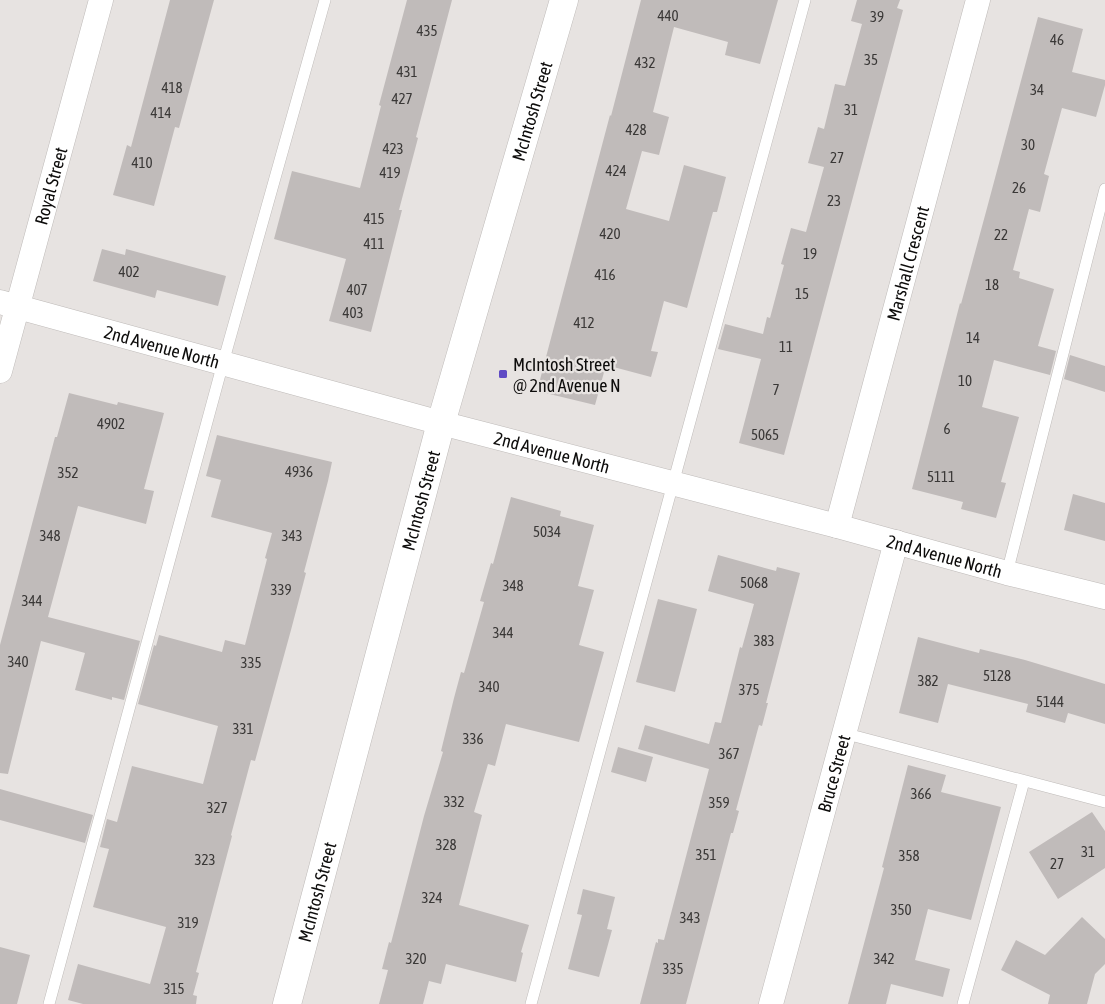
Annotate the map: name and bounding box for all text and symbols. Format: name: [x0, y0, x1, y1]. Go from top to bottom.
house number: 440: [657, 7, 679, 24]
house number: 39: [870, 8, 884, 25]
house number: 435: [416, 22, 438, 39]
house number: 46: [1050, 31, 1064, 48]
house number: 35: [864, 51, 878, 68]
house number: 432: [634, 54, 656, 71]
street label: McIntosh Street: [507, 59, 556, 163]
house number: 431: [396, 63, 418, 80]
house number: 418: [161, 79, 183, 96]
house number: 34: [1030, 81, 1044, 98]
house number: 427: [391, 90, 413, 107]
house number: 31: [844, 101, 858, 118]
house number: 414: [150, 104, 172, 121]
house number: 428: [625, 121, 647, 138]
house number: 30: [1021, 136, 1035, 153]
house number: 423: [382, 140, 404, 157]
street label: Royal Street: [30, 145, 71, 227]
house number: 27: [830, 149, 844, 166]
house number: 410: [131, 154, 153, 171]
house number: 424: [605, 162, 627, 179]
house number: 419: [379, 164, 401, 181]
house number: 26: [1012, 179, 1026, 196]
house number: 23: [827, 192, 841, 209]
street label: Marshall Crescent: [882, 204, 933, 323]
house number: 415: [363, 210, 385, 227]
house number: 420: [599, 225, 621, 242]
house number: 22: [994, 226, 1008, 243]
house number: 411: [363, 235, 385, 252]
house number: 19: [803, 245, 817, 262]
house number: 402: [118, 263, 140, 280]
house number: 416: [594, 266, 616, 283]
house number: 18: [985, 276, 999, 293]
house number: 407: [346, 281, 368, 298]
house number: 15: [795, 285, 809, 302]
house number: 403: [342, 304, 364, 321]
house number: 412: [573, 314, 595, 331]
street label: 2nd Avenue North: [102, 321, 222, 372]
house number: 14: [966, 329, 980, 346]
house number: 11: [779, 338, 793, 355]
place label: McIntosh Street @ 2nd Avenue N: [513, 354, 621, 396]
marker: McIntosh Street @ 2nd Avenue N: [497, 368, 509, 380]
house number: 10: [958, 372, 972, 389]
house number: 7: [772, 381, 780, 398]
house number: 4902: [97, 415, 125, 432]
house number: 6: [943, 420, 951, 437]
house number: 5065: [751, 426, 779, 443]
street label: 2nd Avenue North: [492, 427, 612, 477]
street label: McIntosh Street: [397, 448, 444, 553]
house number: 4936: [285, 463, 313, 480]
house number: 352: [57, 464, 79, 481]
house number: 5111: [927, 468, 955, 485]
house number: 5034: [533, 523, 561, 540]
house number: 348: [39, 527, 61, 544]
house number: 343: [281, 527, 303, 544]
street label: 2nd Avenue North: [884, 530, 1005, 582]
house number: 5068: [740, 574, 768, 591]
house number: 348: [502, 577, 524, 594]
house number: 339: [270, 581, 292, 598]
house number: 344: [21, 592, 43, 609]
house number: 344: [492, 624, 514, 641]
house number: 383: [753, 632, 775, 649]
house number: 340: [7, 653, 29, 670]
house number: 335: [240, 654, 262, 671]
house number: 5128: [983, 667, 1011, 684]
house number: 382: [917, 672, 939, 689]
house number: 340: [478, 678, 500, 695]
house number: 375: [738, 681, 760, 698]
house number: 5144: [1036, 693, 1064, 710]
house number: 331: [232, 720, 254, 737]
house number: 336: [462, 730, 484, 747]
street label: Bruce Street: [813, 732, 854, 814]
house number: 367: [718, 745, 740, 762]
house number: 366: [910, 785, 932, 802]
house number: 332: [443, 793, 465, 810]
house number: 359: [708, 794, 730, 811]
house number: 327: [206, 799, 228, 816]
house number: 328: [435, 836, 457, 853]
street label: McIntosh Street: [293, 840, 340, 944]
house number: 31: [1081, 843, 1095, 860]
house number: 351: [695, 846, 717, 863]
house number: 358: [898, 847, 920, 864]
house number: 323: [194, 851, 216, 868]
house number: 27: [1050, 855, 1064, 872]
house number: 324: [421, 889, 443, 906]
house number: 350: [890, 901, 912, 918]
house number: 343: [679, 909, 701, 926]
house number: 319: [177, 914, 199, 931]
house number: 320: [405, 950, 427, 967]
house number: 342: [873, 950, 895, 967]
house number: 335: [662, 960, 684, 977]
house number: 315: [163, 980, 185, 997]

